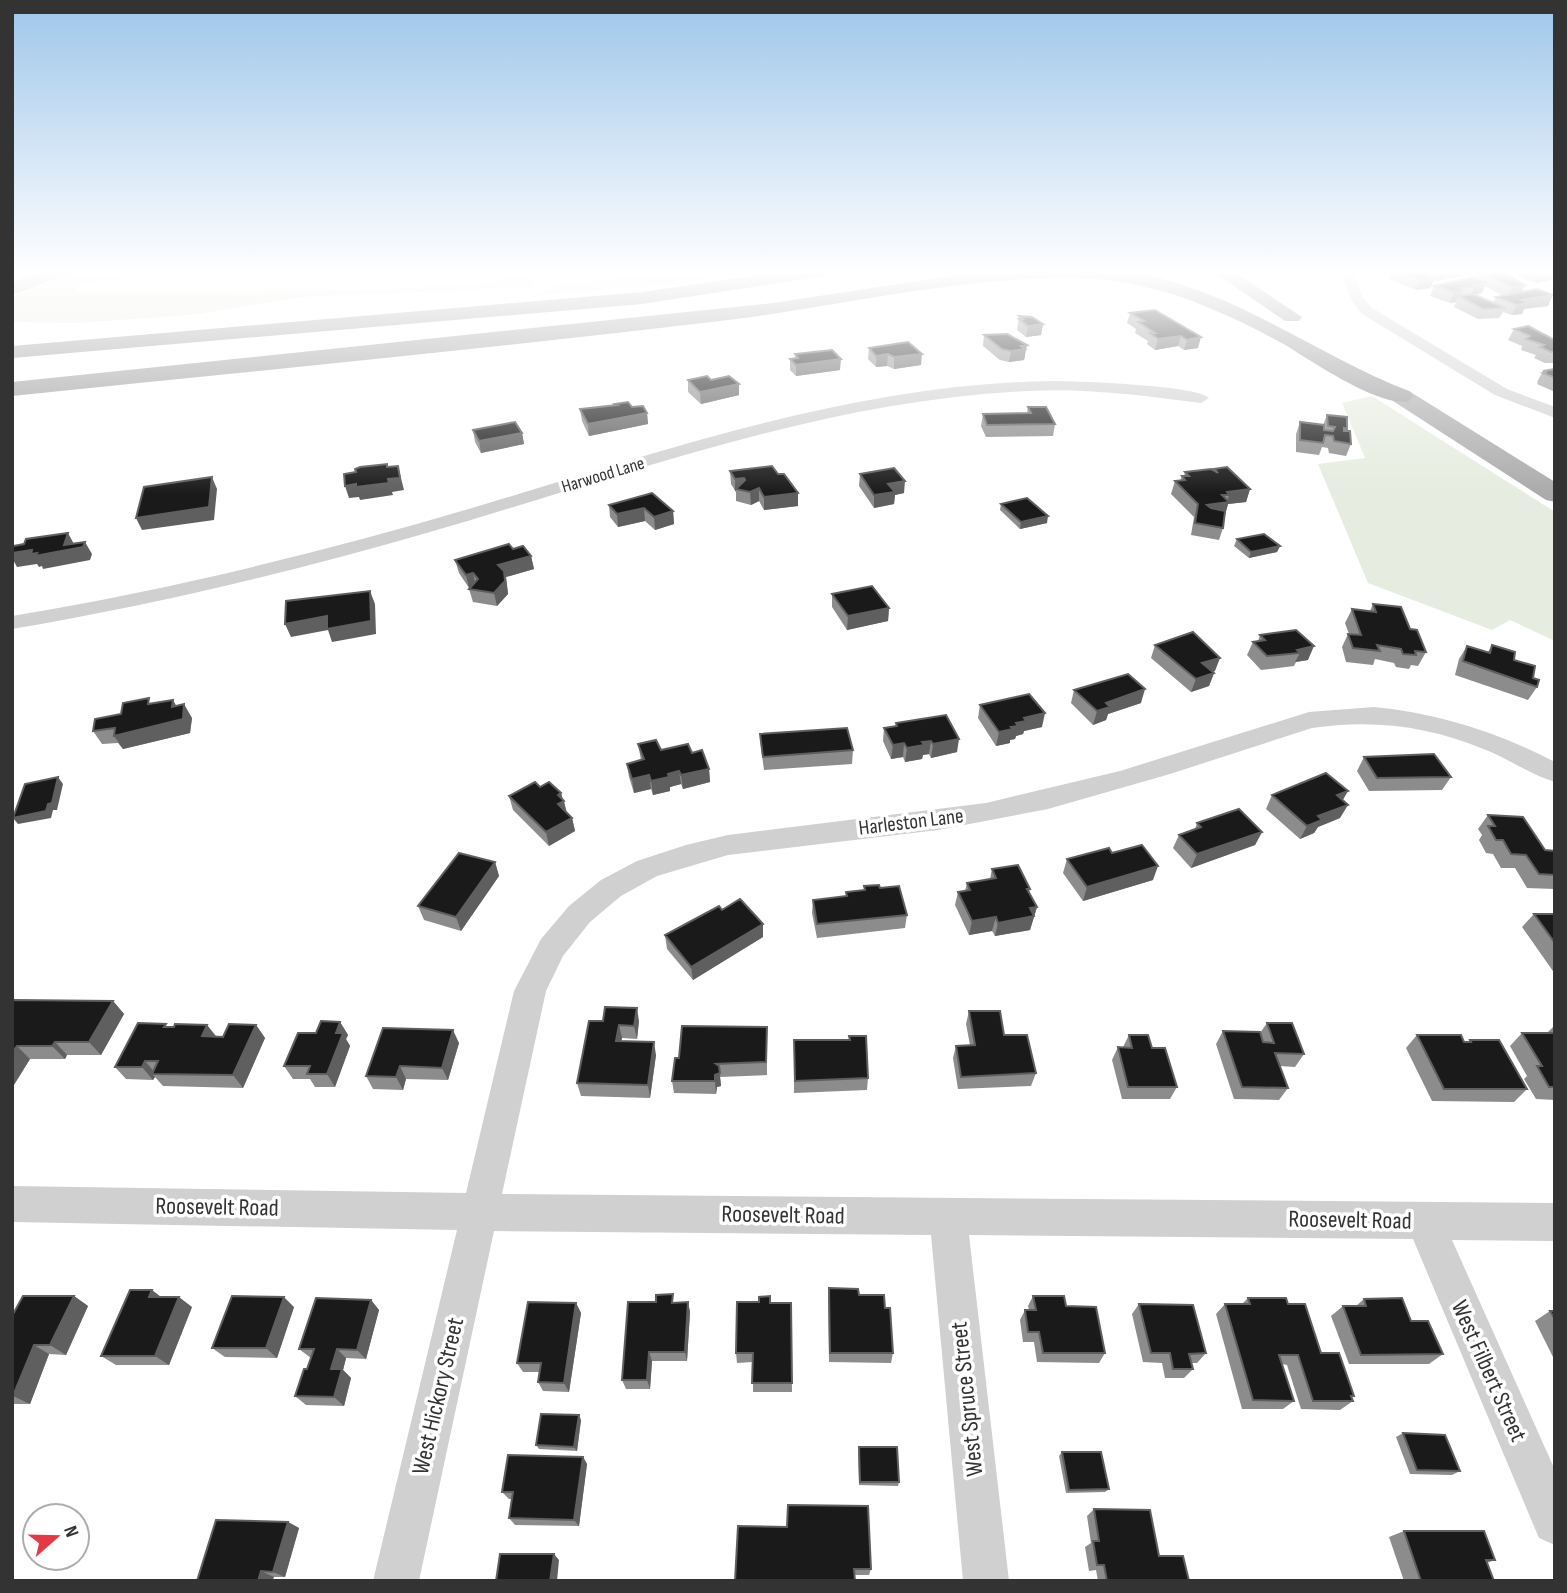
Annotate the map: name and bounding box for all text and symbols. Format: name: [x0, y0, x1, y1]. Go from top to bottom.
street label: Harwood Lane: [559, 452, 647, 498]
street label: Harleston Lane: [857, 803, 965, 841]
street label: Roosevelt Road: [155, 1191, 279, 1223]
street label: Roosevelt Road: [721, 1199, 845, 1231]
street label: Roosevelt Road: [1288, 1204, 1412, 1236]
street label: West Filbert Street: [1445, 1296, 1533, 1446]
street label: West Hickory Street: [406, 1315, 470, 1477]
street label: West Spruce Street: [944, 1320, 990, 1478]
north arrow: [21, 1502, 91, 1572]
text: N: [58, 1523, 83, 1540]

